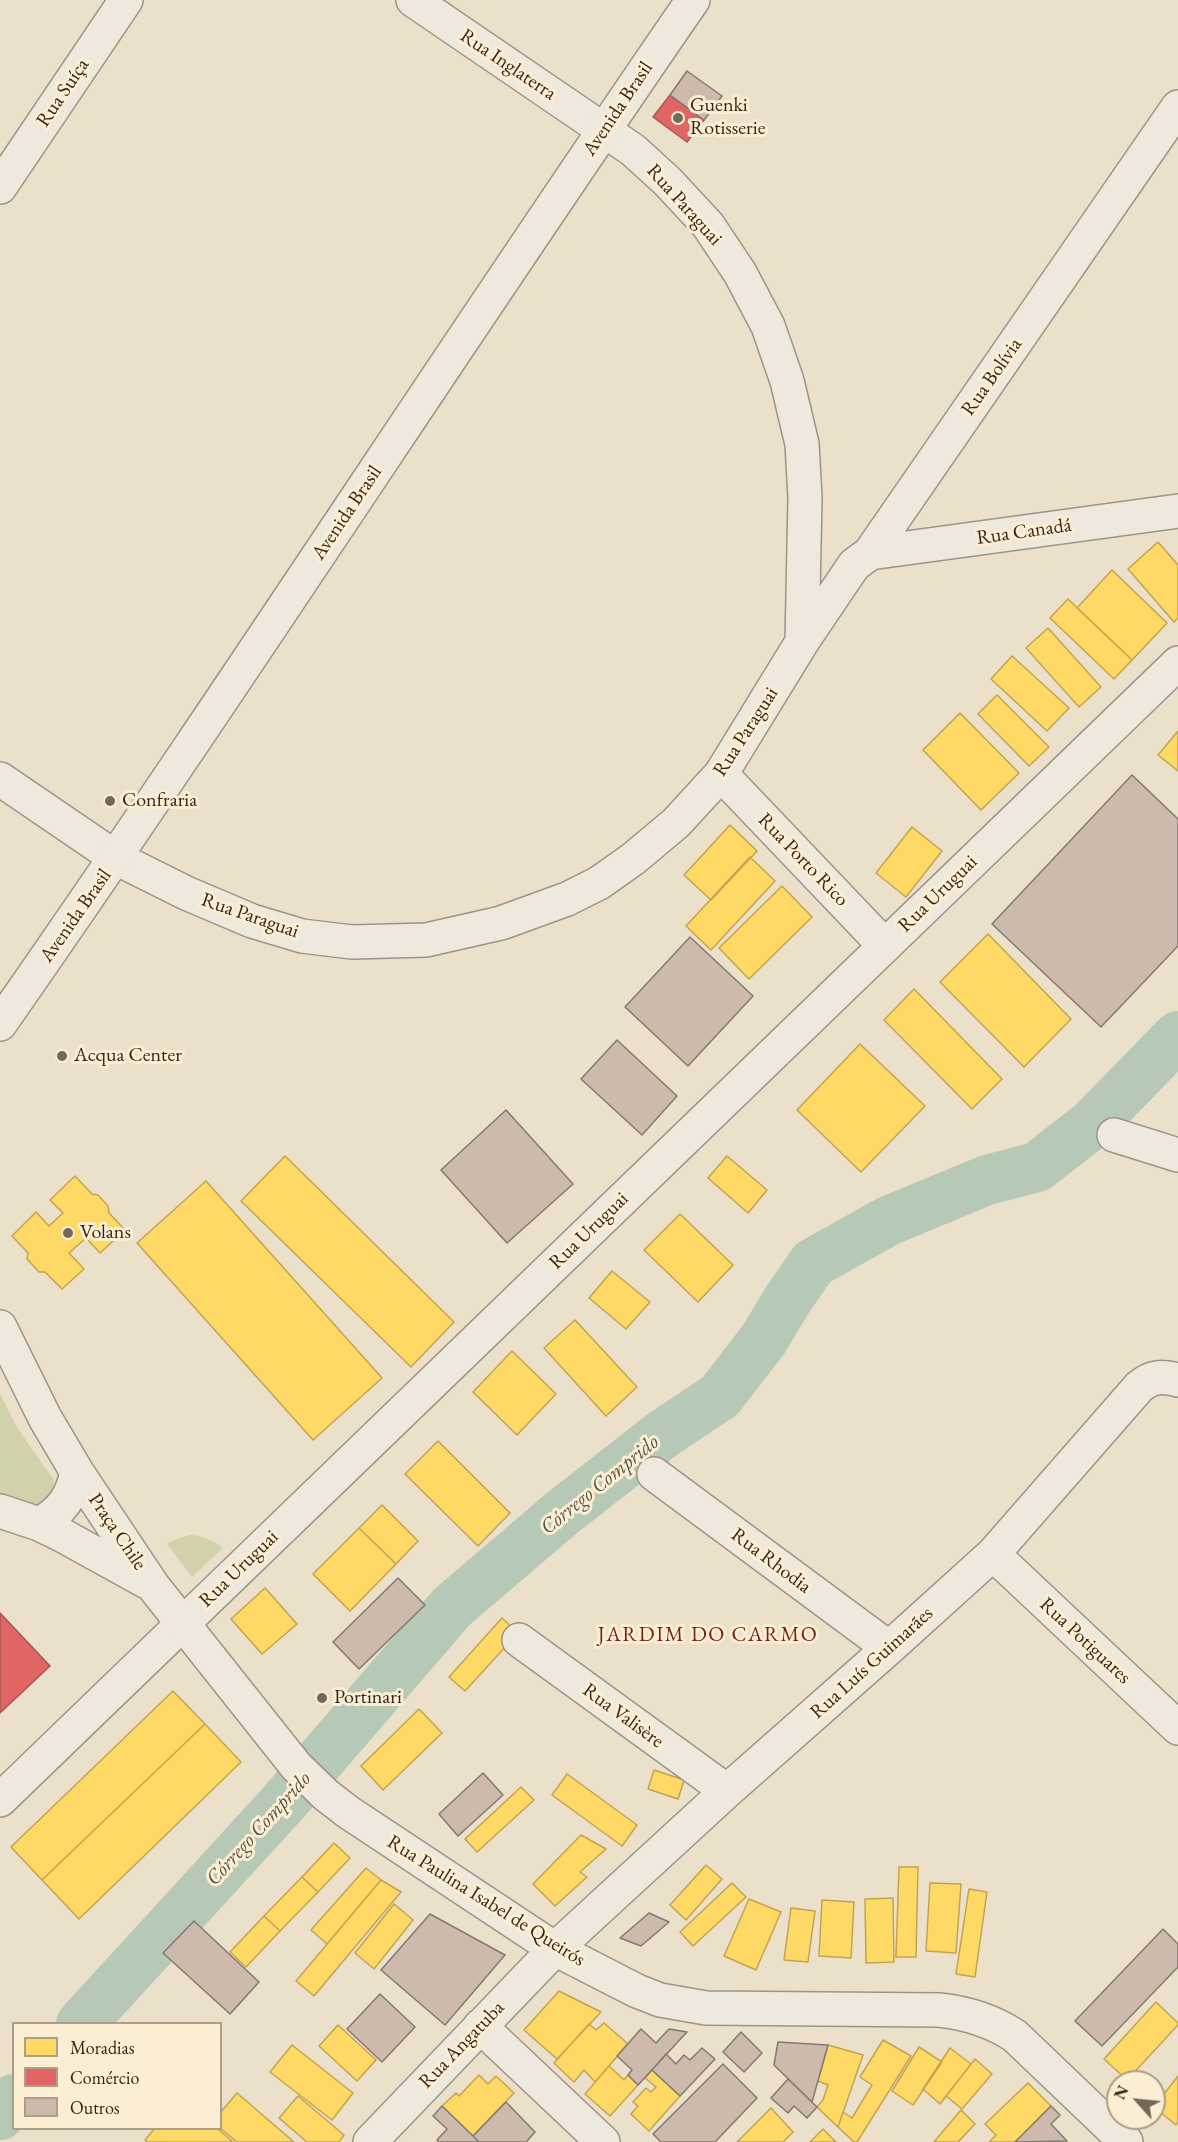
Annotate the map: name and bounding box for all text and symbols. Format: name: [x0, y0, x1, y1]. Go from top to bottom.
street label: Rua Inglaterra: [455, 24, 561, 106]
street label: Rua Suíça: [31, 54, 95, 132]
street label: Avenida Brasil: [578, 57, 658, 161]
place label: Guenki Rotisserie: [690, 94, 765, 141]
marker: Guenki Rotisserie: [671, 111, 685, 125]
street label: Rua Paraguai: [641, 159, 727, 251]
street label: Rua Bolívia: [957, 333, 1027, 421]
street label: Avenida Brasil: [307, 461, 387, 565]
street label: Rua Canadá: [975, 513, 1073, 551]
street label: Rua Paraguai: [708, 683, 784, 781]
place label: Confraria: [122, 789, 197, 813]
marker: Confraria: [103, 794, 117, 808]
street label: Rua Porto Rico: [753, 808, 853, 912]
street label: Rua Uruguai: [893, 850, 983, 938]
street label: Avenida Brasil: [35, 865, 117, 967]
street label: Rua Paraguai: [198, 888, 302, 944]
place label: Acqua Center: [74, 1044, 182, 1068]
marker: Acqua Center: [55, 1049, 69, 1063]
street label: Rua Uruguai: [544, 1187, 634, 1275]
place label: Volans: [80, 1221, 131, 1245]
marker: Volans: [61, 1226, 75, 1240]
water label: Córrego Comprido: [536, 1430, 664, 1540]
street label: Praça Chile: [83, 1489, 151, 1575]
street label: Rua Rhodia: [726, 1523, 816, 1599]
street label: Rua Uruguai: [194, 1525, 284, 1613]
street label: Rua Potiguares: [1034, 1593, 1136, 1689]
street label: Rua Luís Guimarães: [806, 1602, 938, 1724]
district label: JARDIM DO CARMO: [598, 1622, 818, 1648]
street label: Rua Valisère: [578, 1678, 668, 1754]
place label: Portinari: [334, 1686, 402, 1710]
marker: Portinari: [315, 1691, 329, 1705]
water label: Córrego Comprido: [201, 1767, 317, 1891]
street label: Rua Paulina Isabel de Queirós: [382, 1830, 590, 1972]
street label: Rua Angatuba: [414, 1996, 510, 2094]
legend: [12, 2022, 222, 2130]
text: Moradias: [70, 2036, 134, 2059]
text: Comércio: [70, 2066, 139, 2089]
north arrow: [1106, 2070, 1166, 2130]
text: N: [1109, 2082, 1134, 2103]
text: Outros: [70, 2096, 120, 2119]

